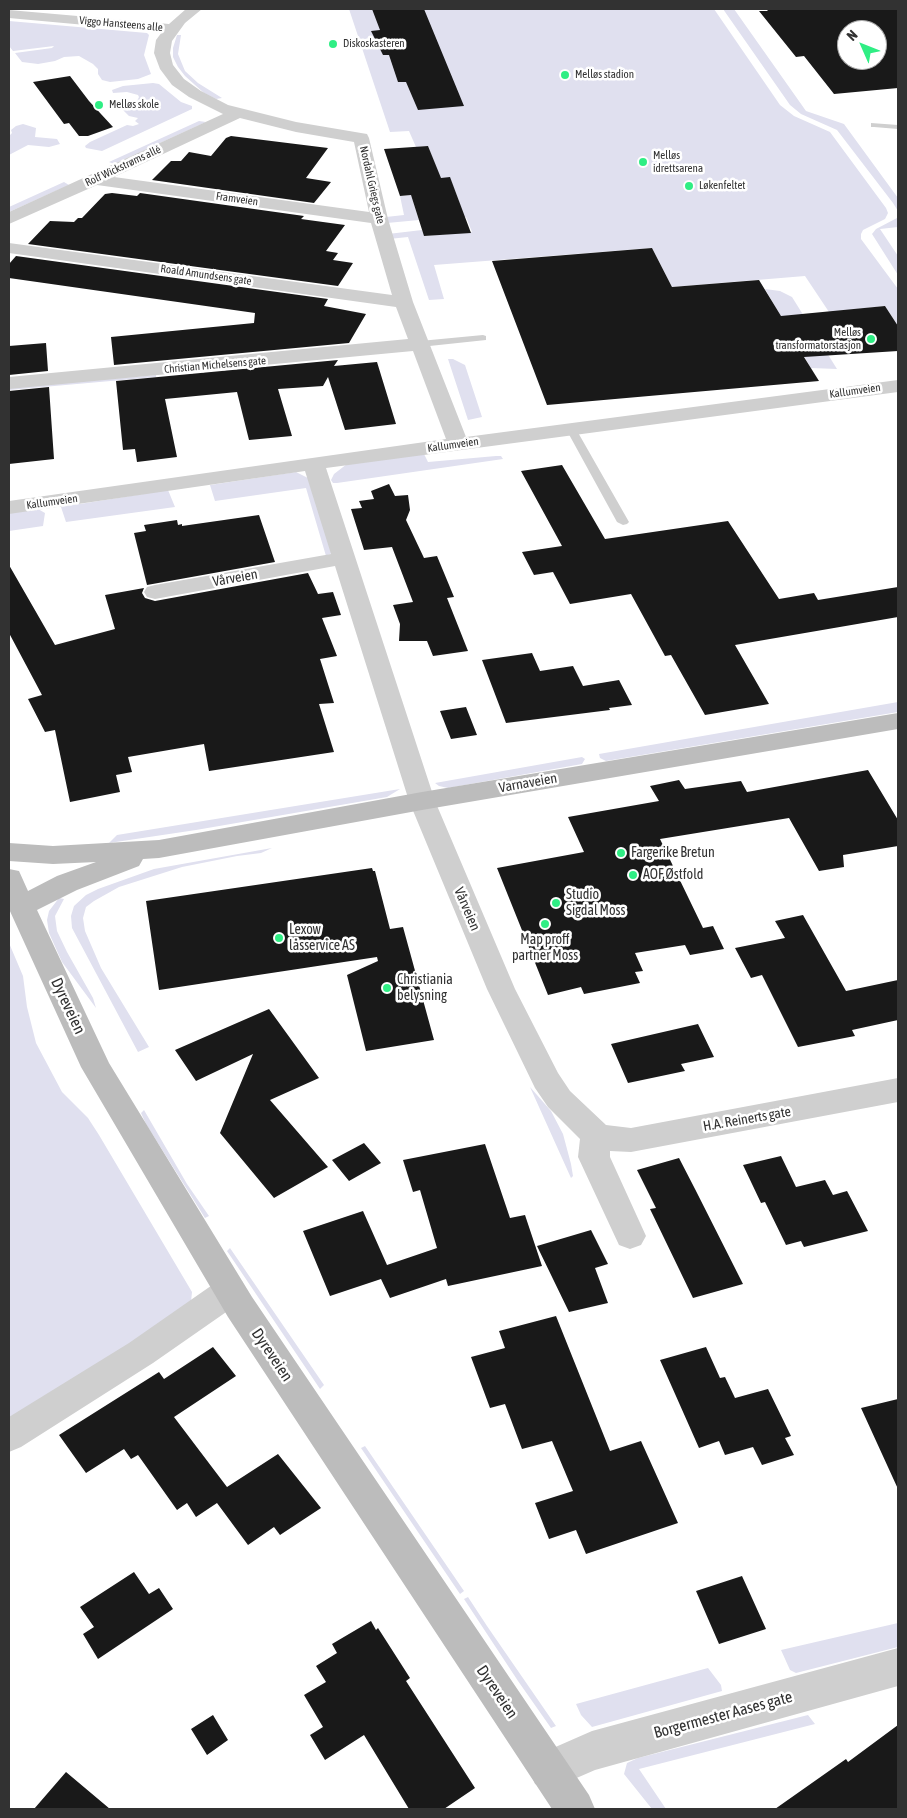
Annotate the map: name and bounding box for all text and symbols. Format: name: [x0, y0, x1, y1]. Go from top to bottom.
street label: Viggo Hansteens alle: [79, 14, 163, 34]
north arrow: [837, 20, 887, 70]
text: N: [843, 27, 861, 44]
place label: Diskoskasteren: [343, 37, 405, 51]
marker: Diskoskasteren: [327, 38, 339, 50]
place label: Melløs stadion: [575, 68, 634, 82]
marker: Melløs stadion: [559, 69, 571, 81]
place label: Melløs skole: [109, 98, 159, 112]
marker: Melløs skole: [93, 99, 105, 111]
street label: Rolf Wickstrøms allé: [83, 143, 163, 189]
street label: Nordahl Griegs gate: [357, 145, 387, 225]
place label: Melløs idrettsarena: [653, 149, 703, 175]
marker: Melløs idrettsarena: [637, 156, 649, 168]
place label: Løkenfeltet: [699, 179, 746, 193]
marker: Løkenfeltet: [683, 180, 695, 192]
street label: Framveien: [215, 190, 259, 208]
street label: Roald Amundsens gate: [160, 262, 252, 288]
place label: Melløs transformatorstasjon: [775, 326, 861, 352]
marker: Melløs transformatorstasjon: [865, 333, 877, 345]
street label: Christian Michelsens gate: [164, 354, 266, 376]
street label: Kallumveien: [829, 381, 881, 401]
street label: Kallumveien: [427, 435, 479, 455]
street label: Kallumveien: [26, 492, 78, 512]
street label: Vårveien: [211, 566, 259, 590]
street label: Varnaveien: [498, 770, 558, 796]
place label: Fargerike Bretun: [631, 845, 715, 861]
marker: Fargerike Bretun: [615, 847, 627, 859]
place label: AOF Østfold: [643, 867, 703, 883]
marker: AOF Østfold: [627, 869, 639, 881]
street label: Vårveien: [450, 885, 484, 933]
place label: Studio Sigdal Moss: [566, 887, 625, 920]
marker: Studio Sigdal Moss: [550, 897, 562, 909]
marker: Map proff partner Moss: [539, 918, 551, 930]
place label: Lexow låsservice AS: [289, 922, 355, 954]
marker: Lexow låsservice AS: [273, 932, 285, 944]
place label: Map proff partner Moss: [512, 932, 578, 964]
place label: Christiania belysning: [397, 972, 453, 1004]
street label: Dyreveien: [47, 975, 89, 1037]
marker: Christiania belysning: [381, 982, 393, 994]
street label: H.A. Reinerts gate: [702, 1103, 792, 1135]
street label: Dyreveien: [247, 1325, 297, 1385]
street label: Dyreveien: [472, 1662, 522, 1722]
street label: Borgermester Aases gate: [652, 1687, 794, 1743]

